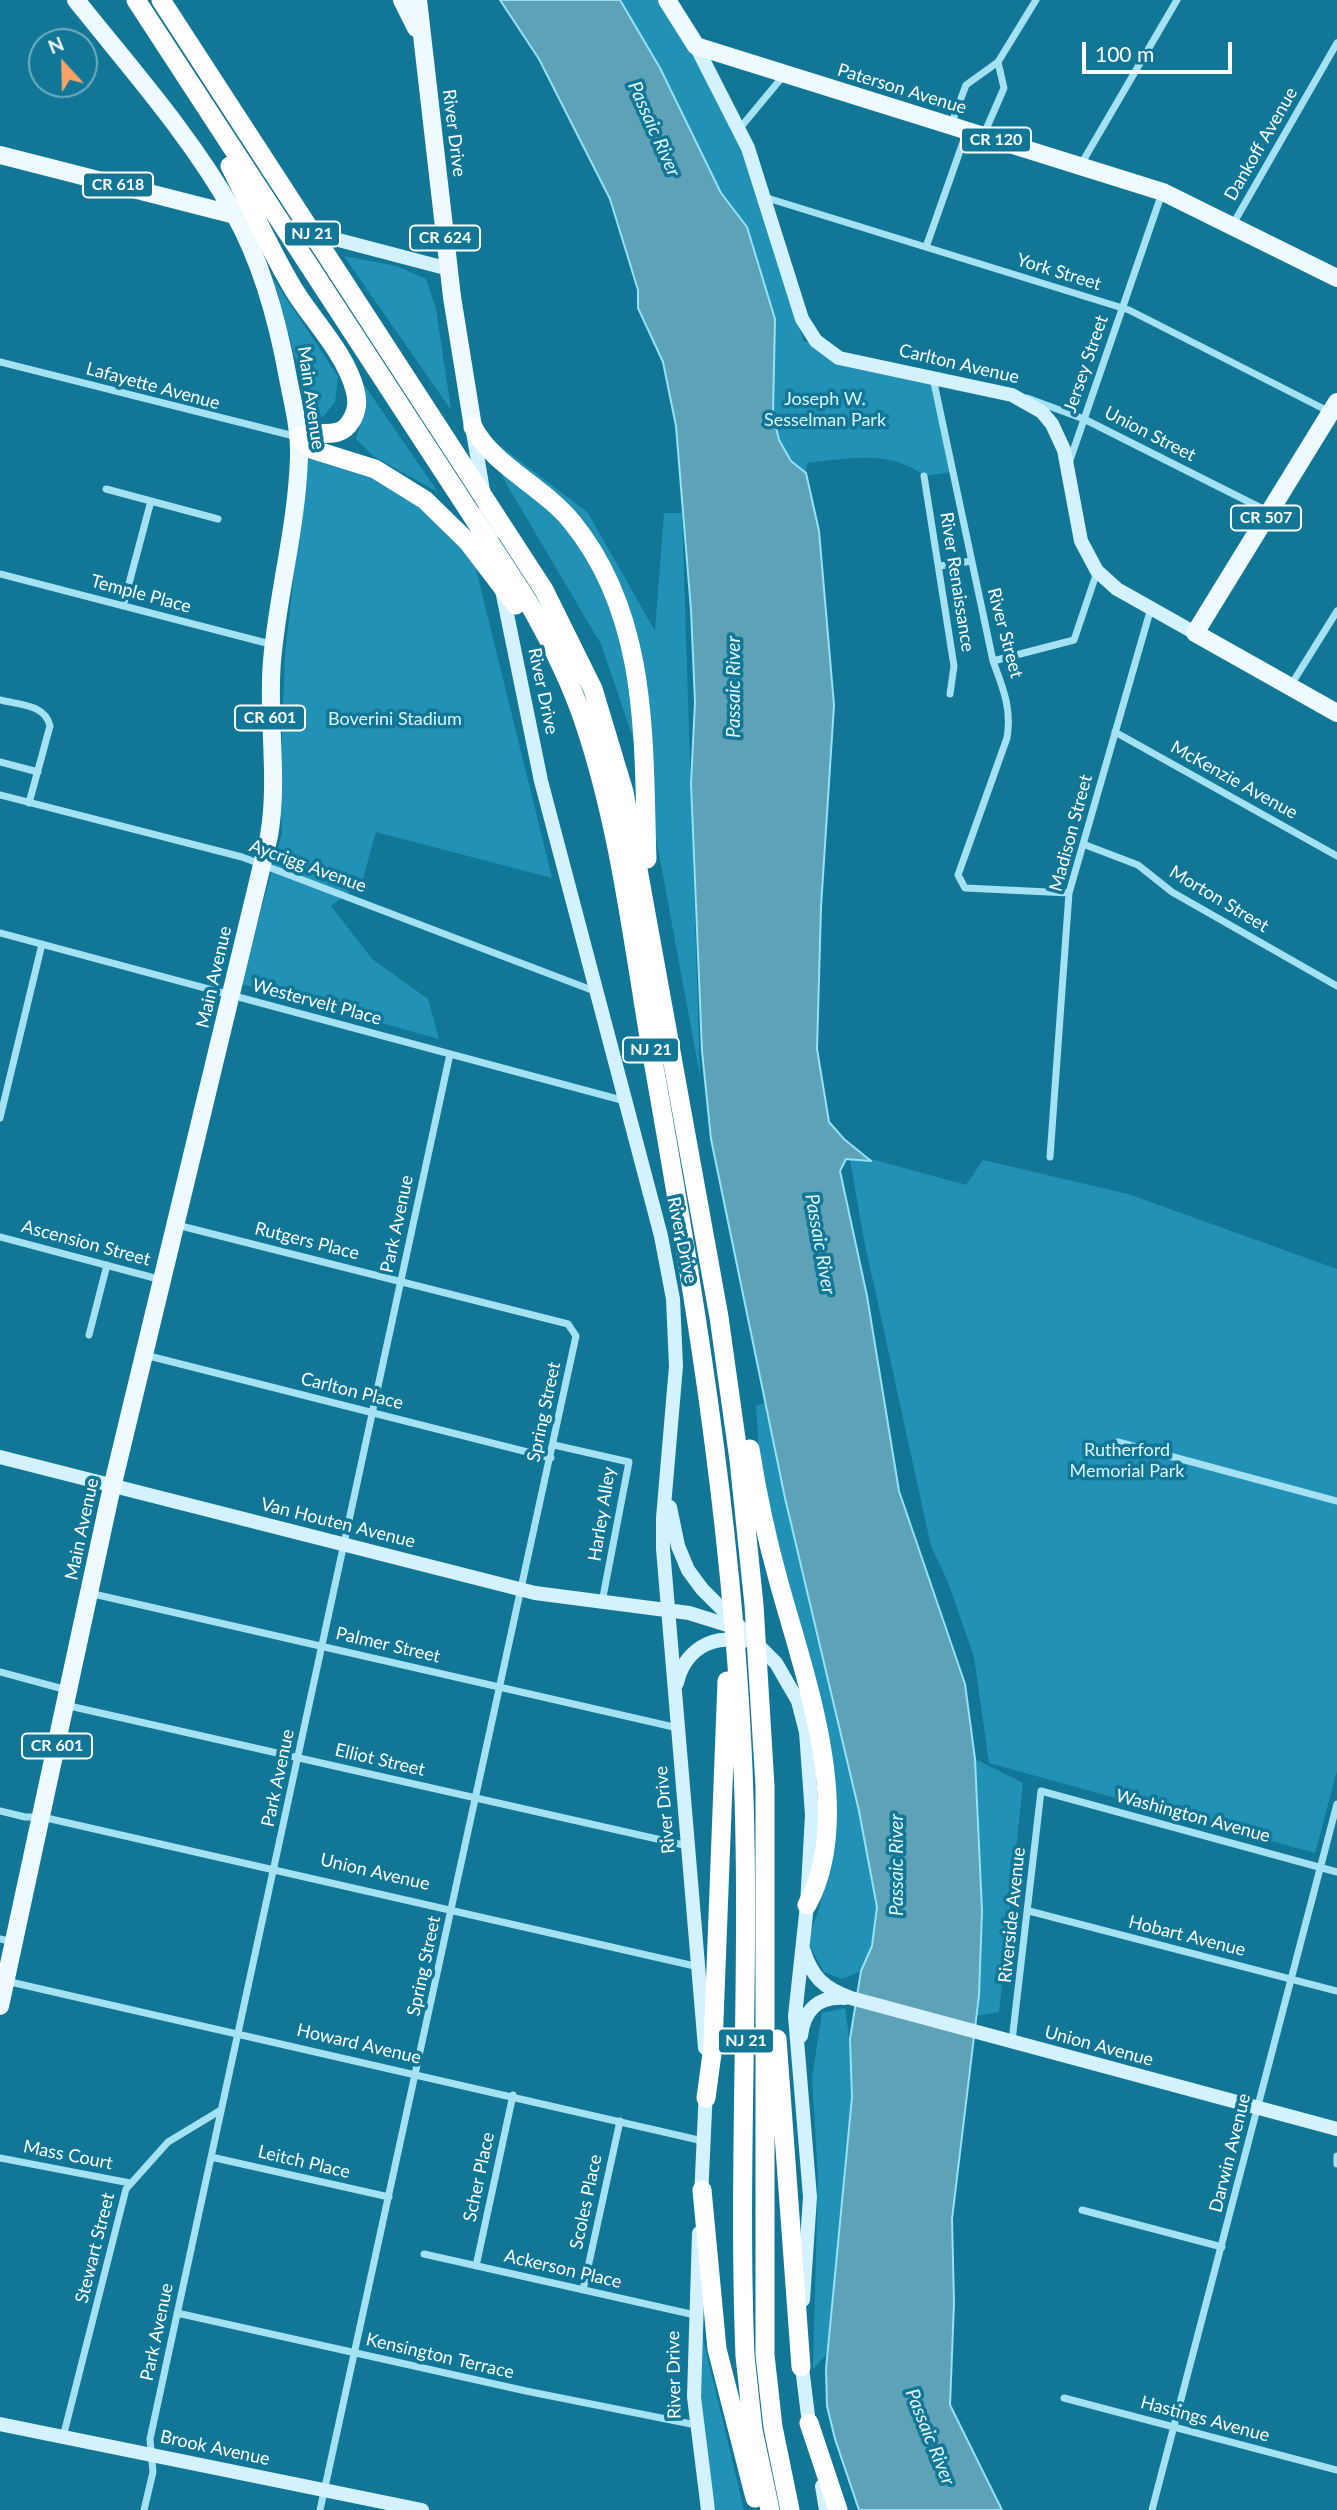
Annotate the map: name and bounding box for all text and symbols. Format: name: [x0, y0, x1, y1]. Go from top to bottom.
north arrow: [28, 28, 98, 98]
scale bar: [1085, 28, 1236, 72]
text: N: [45, 32, 67, 58]
text: 100 m: [1095, 41, 1154, 66]
street label: Paterson Avenue: [835, 59, 969, 119]
water label: Passaic River: [623, 78, 685, 180]
street label: Dankoff Avenue: [1220, 83, 1302, 205]
street label: River Drive: [438, 88, 470, 178]
road number: CR 120: [961, 128, 1031, 152]
road number: CR 618: [83, 172, 153, 197]
road number: NJ 21: [284, 222, 340, 246]
road number: CR 624: [410, 226, 480, 250]
street label: York Street: [1014, 249, 1104, 295]
street label: Jersey Street: [1059, 312, 1113, 416]
street label: Carlton Avenue: [897, 340, 1021, 388]
street label: Main Avenue: [293, 345, 329, 451]
street label: Lafayette Avenue: [84, 358, 222, 414]
park label: Joseph W. Sesselman Park: [764, 388, 886, 430]
street label: Union Street: [1101, 402, 1199, 466]
road number: CR 507: [1231, 505, 1301, 530]
street label: River Renaissance: [935, 511, 979, 653]
street label: Temple Place: [88, 570, 194, 618]
street label: River Street: [983, 585, 1027, 681]
water label: Passaic River: [723, 636, 745, 738]
street label: River Drive: [523, 646, 563, 736]
road number: CR 601: [235, 706, 305, 730]
park label: Boverini Stadium: [328, 708, 462, 730]
street label: McKenzie Avenue: [1167, 736, 1301, 824]
street label: Madison Street: [1045, 772, 1097, 894]
street label: Aycrigg Avenue: [247, 835, 369, 897]
street label: Morton Street: [1165, 861, 1273, 937]
street label: Main Avenue: [192, 924, 236, 1030]
street label: Westervelt Place: [250, 974, 384, 1030]
road number: NJ 21: [623, 1038, 679, 1062]
street label: Park Avenue: [376, 1173, 418, 1275]
water label: Passaic River: [800, 1192, 840, 1296]
street label: River Drive: [662, 1195, 702, 1285]
street label: Ascension Street: [19, 1215, 153, 1271]
street label: Rutgers Place: [253, 1218, 361, 1264]
street label: Spring Street: [523, 1360, 565, 1464]
street label: Carlton Place: [298, 1368, 406, 1414]
park label: Rutherford Memorial Park: [1070, 1439, 1184, 1482]
street label: Harley Alley: [584, 1465, 620, 1563]
street label: Main Avenue: [61, 1476, 103, 1582]
street label: Van Houten Avenue: [259, 1493, 417, 1553]
street label: Palmer Street: [334, 1622, 442, 1668]
street label: Park Avenue: [257, 1727, 299, 1829]
road number: CR 601: [22, 1734, 92, 1758]
street label: Elliot Street: [333, 1739, 427, 1781]
street label: River Drive: [650, 1765, 680, 1855]
street label: Washington Avenue: [1113, 1785, 1273, 1847]
water label: Passaic River: [886, 1814, 908, 1916]
street label: Riverside Avenue: [994, 1846, 1030, 1984]
street label: Union Avenue: [318, 1849, 432, 1895]
street label: Hobart Avenue: [1126, 1911, 1248, 1961]
street label: Spring Street: [403, 1914, 445, 2018]
street label: Howard Avenue: [295, 2019, 423, 2069]
street label: Union Avenue: [1042, 2021, 1156, 2071]
road number: NJ 21: [718, 2028, 774, 2054]
street label: Darwin Avenue: [1205, 2091, 1255, 2215]
street label: Scher Place: [459, 2130, 499, 2224]
street label: Mass Court: [21, 2136, 115, 2174]
street label: Leitch Place: [256, 2141, 352, 2183]
street label: Scoles Place: [565, 2153, 607, 2251]
street label: Stewart Street: [71, 2190, 119, 2306]
street label: Ackerson Place: [502, 2245, 624, 2293]
street label: Park Avenue: [136, 2281, 178, 2383]
street label: Kensington Terrace: [364, 2328, 516, 2384]
street label: River Drive: [662, 2331, 686, 2419]
water label: Passaic River: [900, 2386, 960, 2488]
street label: Hastings Avenue: [1138, 2391, 1272, 2447]
street label: Brook Avenue: [158, 2426, 272, 2470]

